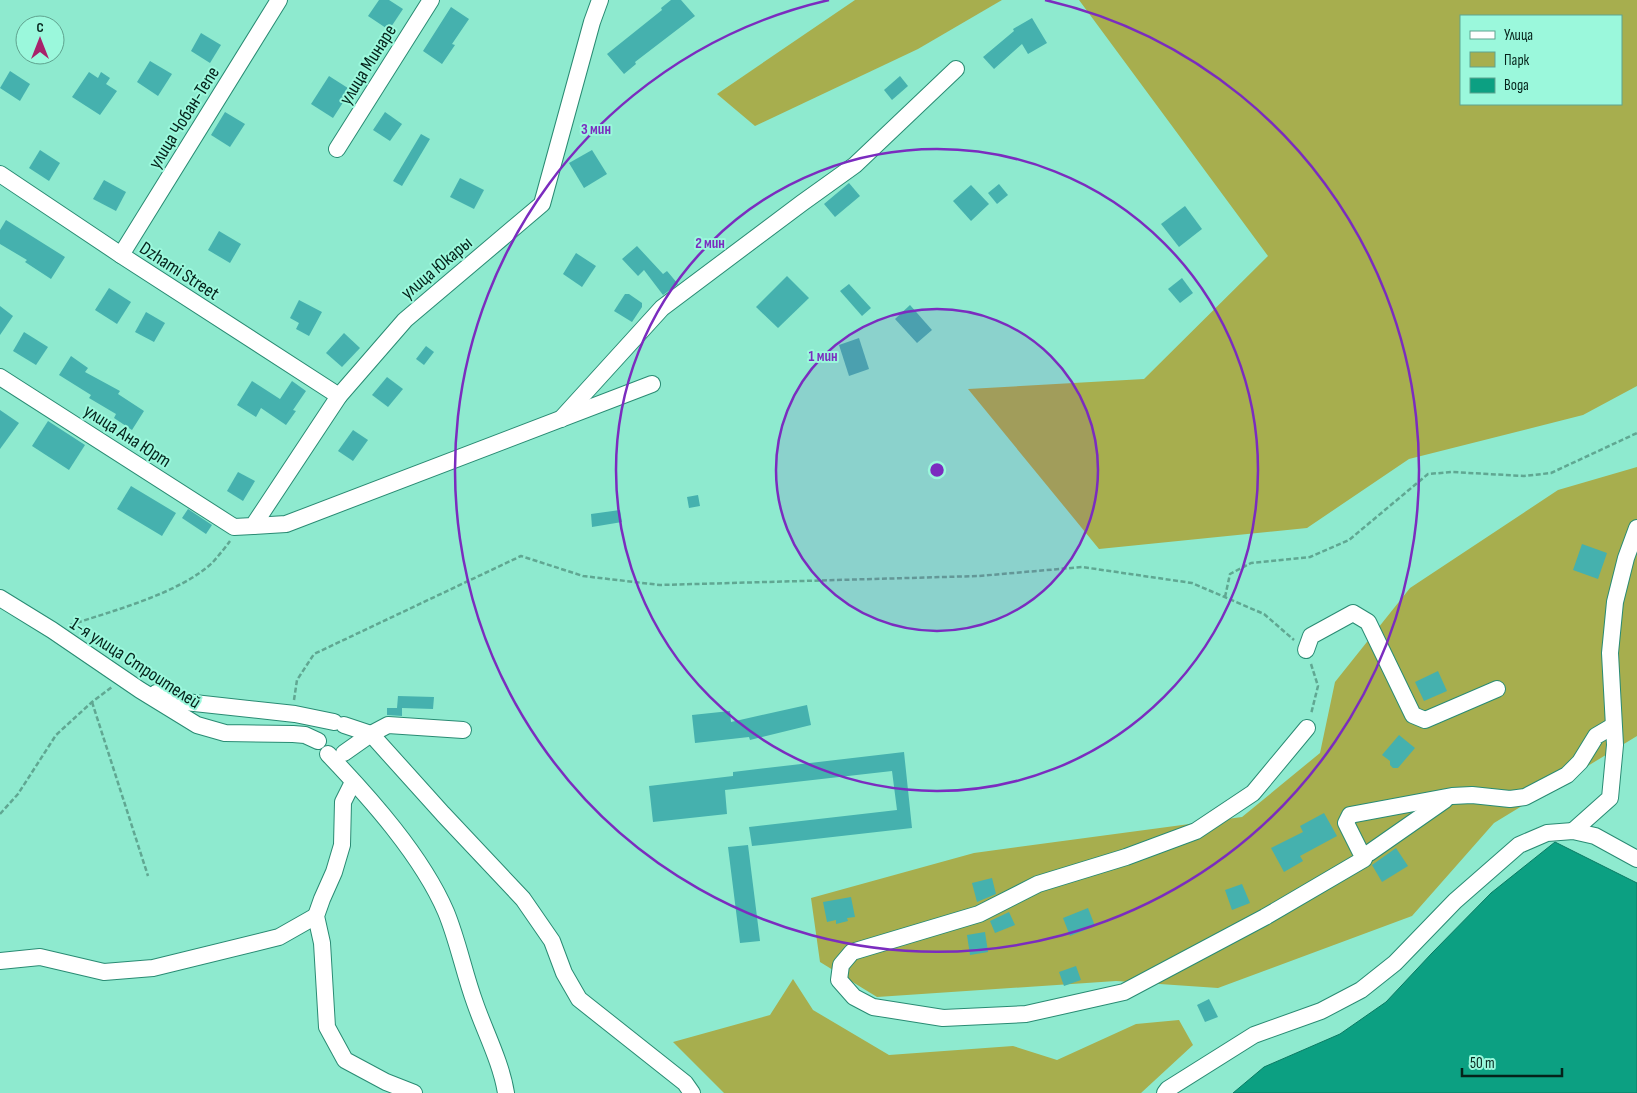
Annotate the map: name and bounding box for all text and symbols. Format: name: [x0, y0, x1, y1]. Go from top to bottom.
north arrow: [15, 15, 65, 65]
legend: [1460, 15, 1622, 105]
text: С: [36, 19, 44, 36]
street label: улица Минаре: [335, 20, 402, 109]
text: Улица: [1504, 26, 1533, 45]
text: Парк: [1504, 51, 1530, 70]
street label: улица Чобан-Тепе: [144, 62, 225, 173]
text: Вода: [1504, 76, 1529, 95]
text: 3 мин: [581, 120, 611, 139]
street label: улица Юкары: [397, 232, 477, 305]
text: 2 мин: [695, 234, 725, 253]
street label: Dzhami Street: [135, 237, 224, 306]
text: 1 мин: [808, 347, 838, 366]
street label: улица Ана Юрт: [79, 399, 175, 473]
centre of rings: [928, 461, 946, 479]
street label: 1-я улица Строителей: [65, 612, 205, 714]
scale bar: [1462, 1046, 1562, 1078]
text: 50 m: [1470, 1054, 1495, 1073]

